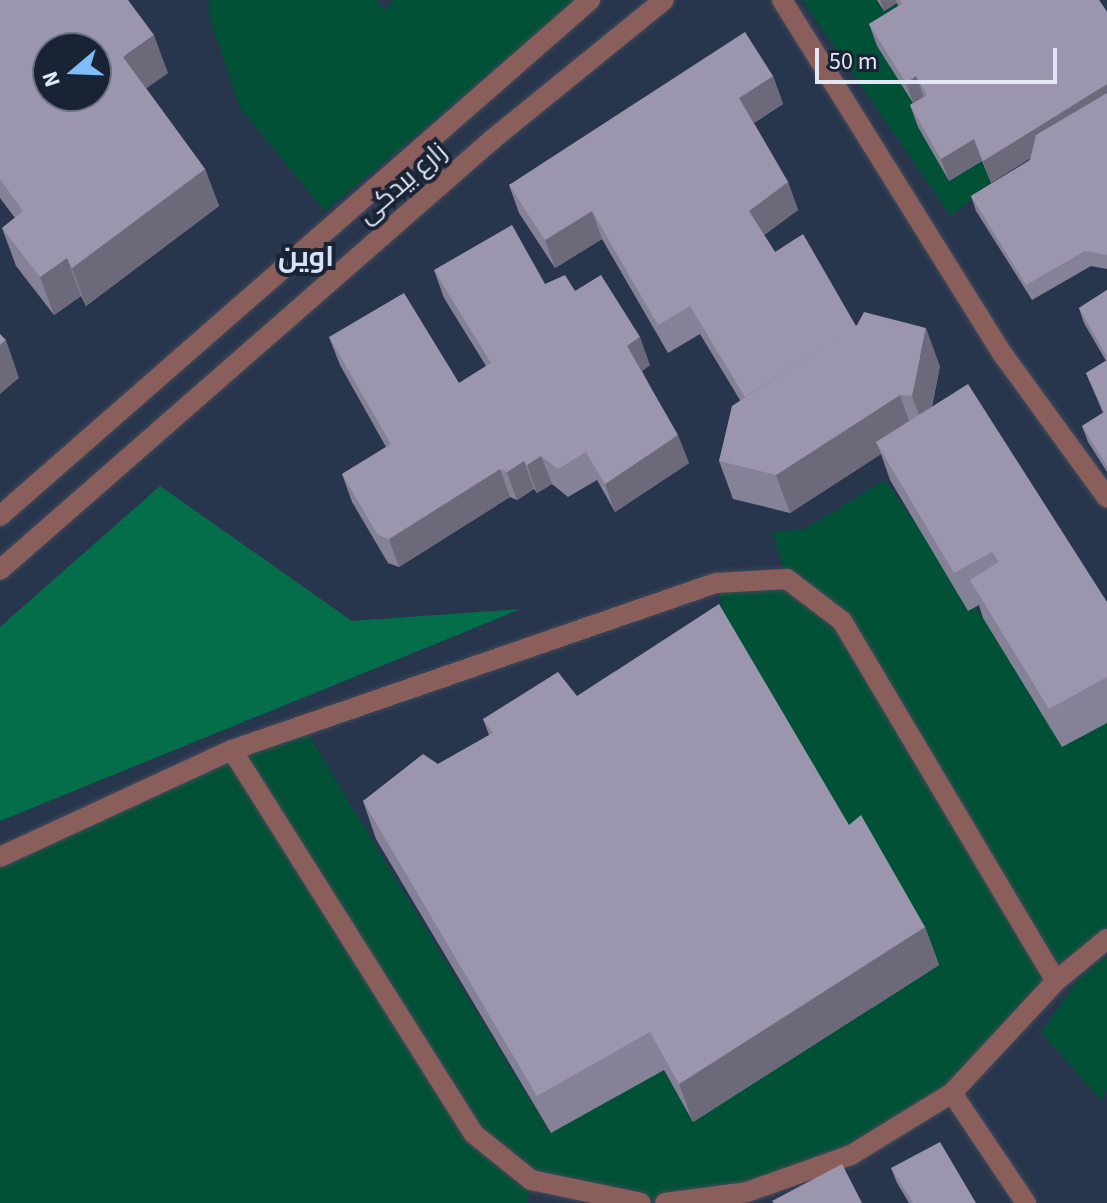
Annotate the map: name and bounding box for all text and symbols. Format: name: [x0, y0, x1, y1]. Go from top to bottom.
north arrow: [32, 32, 112, 112]
scale bar: [819, 32, 1061, 82]
text: 50 m: [829, 44, 878, 79]
text: N: [34, 67, 69, 91]
street label: زارع بیدکی: [351, 136, 453, 230]
district label: اوین: [278, 240, 334, 274]

